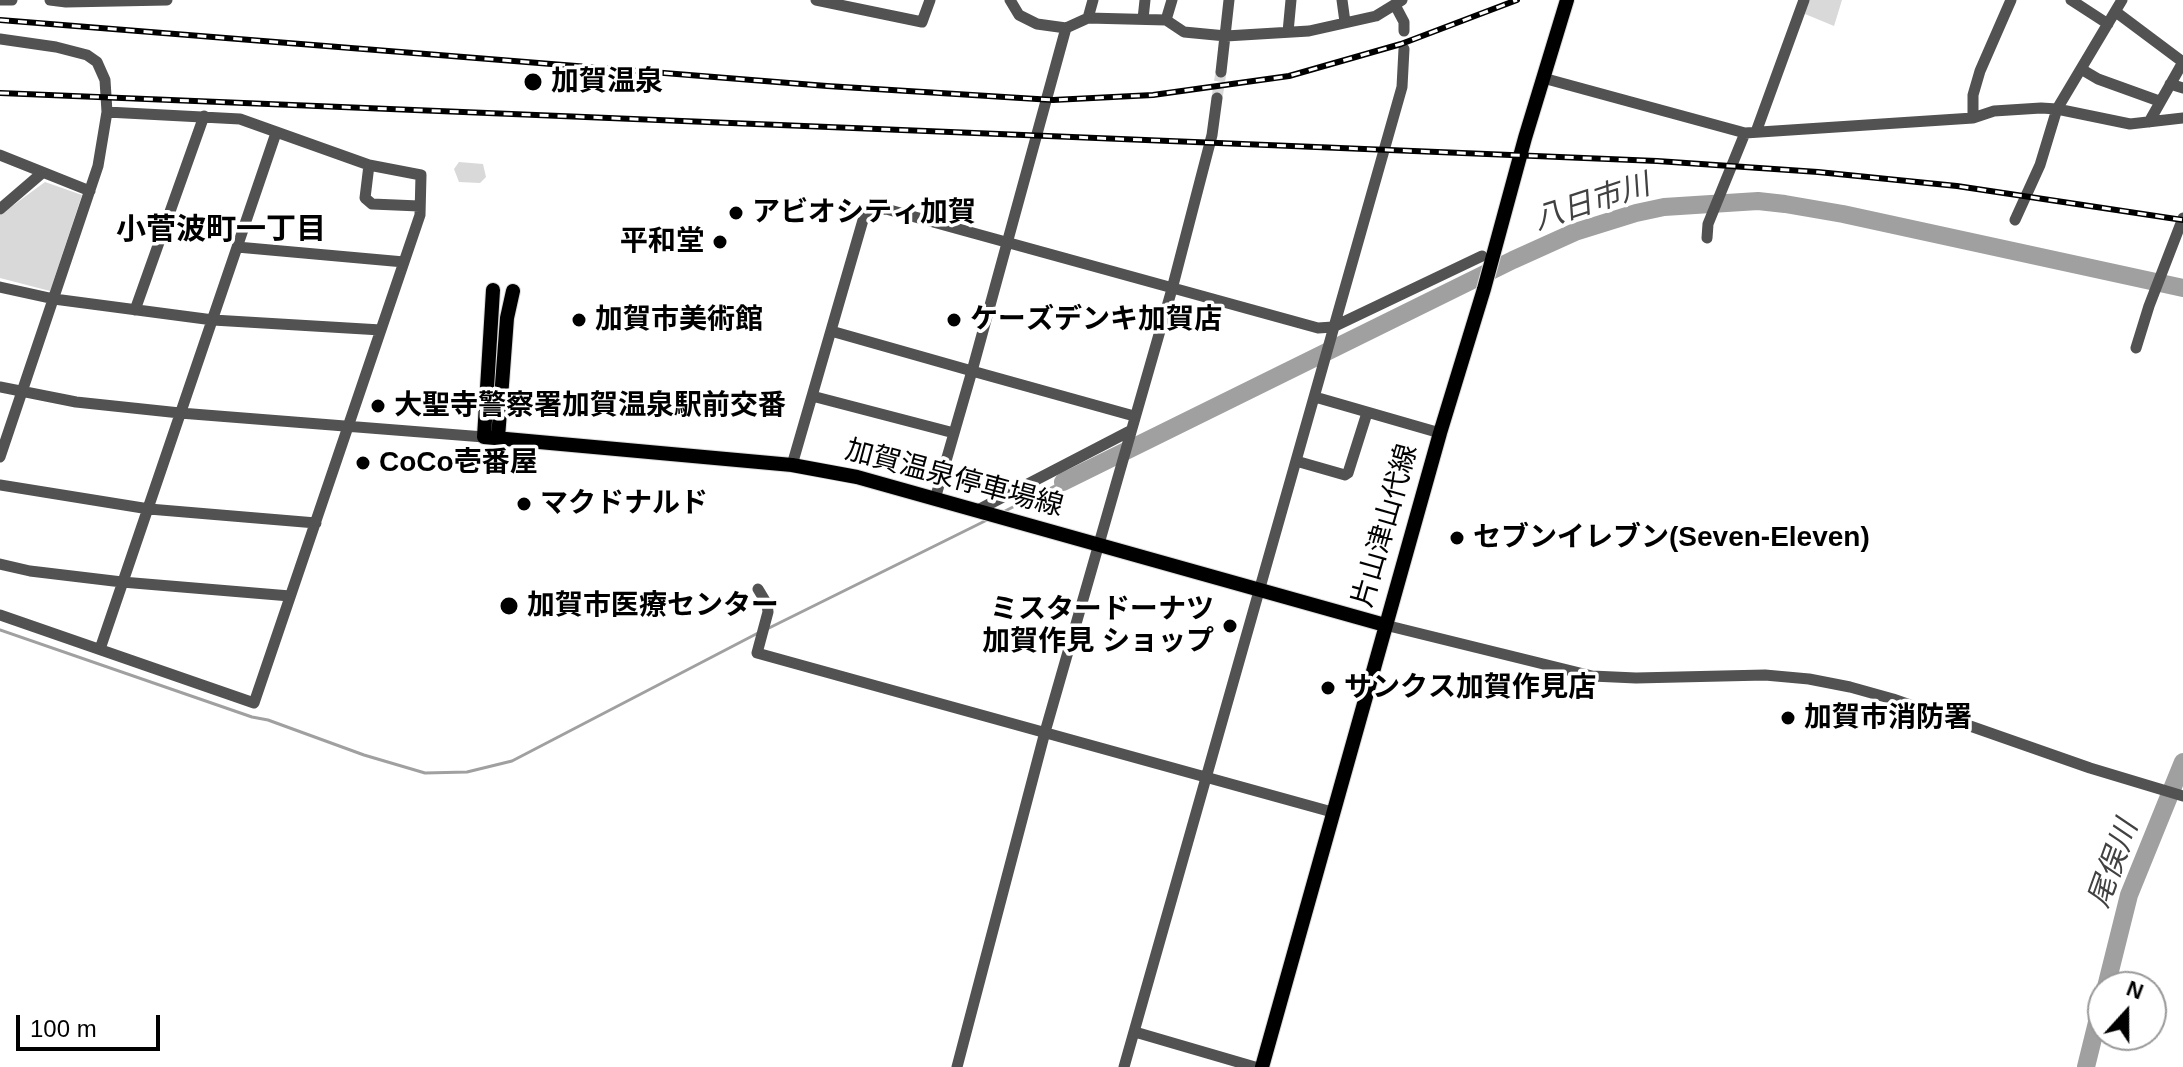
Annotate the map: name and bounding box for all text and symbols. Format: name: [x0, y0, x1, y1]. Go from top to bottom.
place label: 加賀温泉: [551, 65, 663, 99]
marker: 加賀温泉: [522, 71, 544, 93]
water label: 八日市川: [1529, 167, 1655, 239]
place label: アビオシティ加賀: [752, 196, 976, 230]
marker: アビオシティ加賀: [727, 204, 745, 222]
district label: 小菅波町一丁目: [116, 213, 326, 249]
place label: 平和堂: [620, 225, 704, 259]
marker: 平和堂: [711, 233, 729, 251]
place label: 加賀市美術館: [595, 303, 763, 337]
place label: ケーズデンキ加賀店: [970, 303, 1222, 337]
marker: 加賀市美術館: [570, 311, 588, 329]
marker: ケーズデンキ加賀店: [945, 311, 963, 329]
place label: 大聖寺警察署加賀温泉駅前交番: [394, 389, 786, 423]
marker: 大聖寺警察署加賀温泉駅前交番: [369, 397, 387, 415]
street label: 加賀温泉停車場線: [841, 434, 1067, 524]
street label: 片山津山代線: [1347, 441, 1425, 611]
place label: CoCo壱番屋: [379, 446, 538, 480]
marker: CoCo壱番屋: [354, 454, 372, 472]
place label: マクドナルド: [540, 487, 708, 521]
marker: マクドナルド: [515, 495, 533, 513]
place label: セブンイレブン(Seven-Eleven): [1473, 521, 1870, 555]
marker: セブンイレブン(Seven-Eleven): [1448, 529, 1466, 547]
place label: 加賀市医療センター: [527, 589, 779, 623]
place label: ミスタードーナツ 加賀作見 ショップ: [982, 593, 1214, 659]
marker: 加賀市医療センター: [498, 595, 520, 617]
marker: ミスタードーナツ 加賀作見 ショップ: [1221, 617, 1239, 635]
place label: サンクス加賀作見店: [1344, 671, 1596, 705]
marker: サンクス加賀作見店: [1319, 679, 1337, 697]
place label: 加賀市消防署: [1804, 701, 1972, 735]
marker: 加賀市消防署: [1779, 709, 1797, 727]
water label: 尾俣川: [2082, 816, 2146, 912]
north arrow: [2087, 971, 2167, 1051]
text: N: [2123, 975, 2147, 1005]
scale bar: [20, 999, 164, 1049]
text: 100 m: [30, 1015, 97, 1042]

